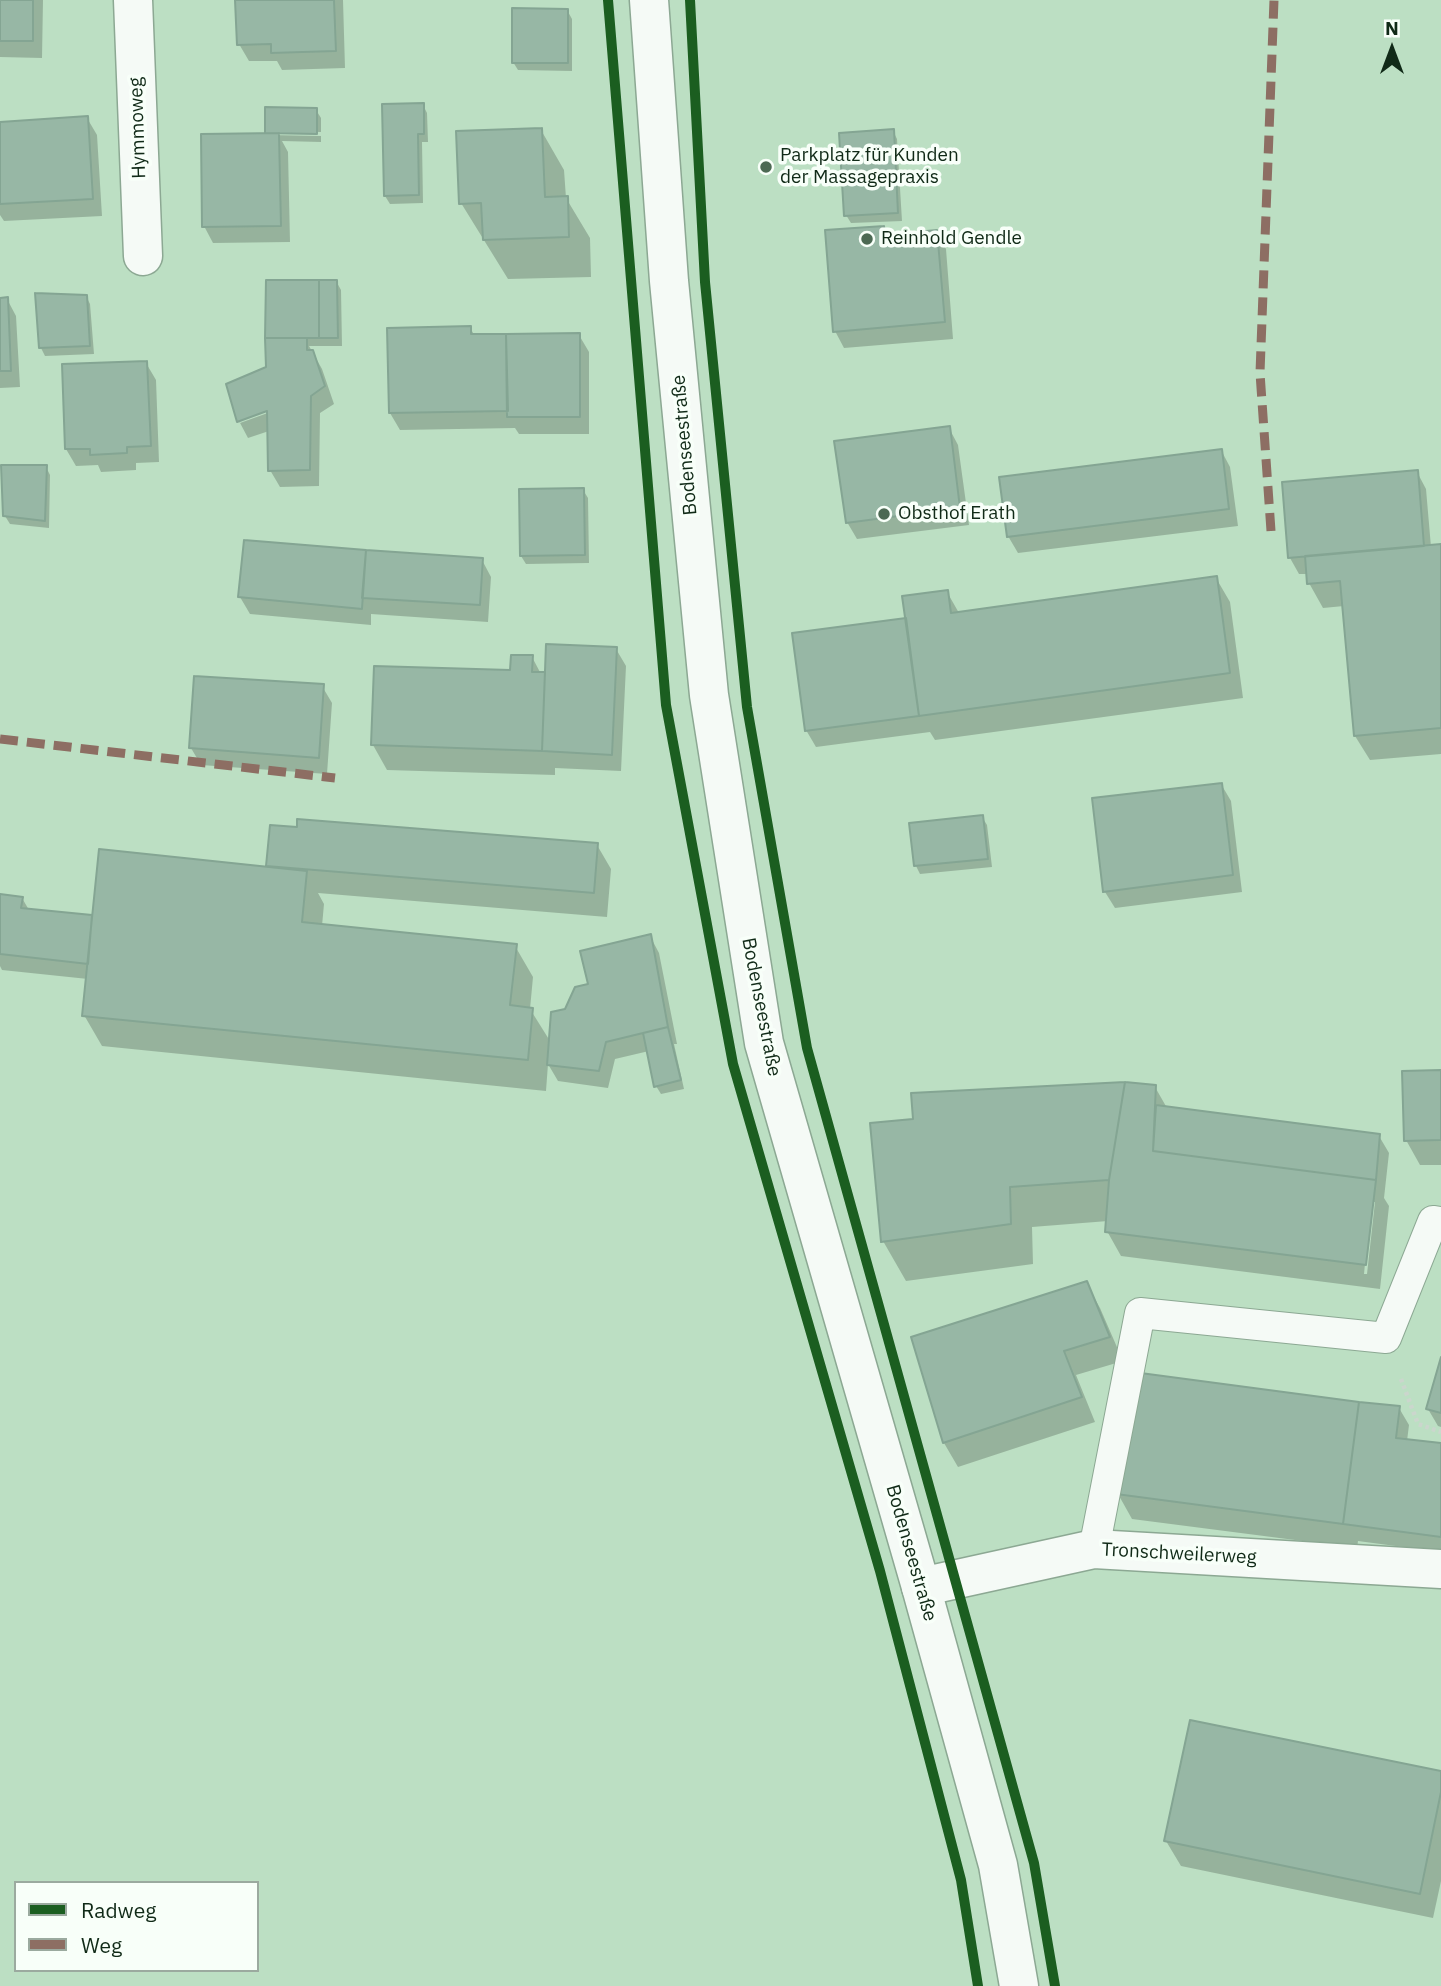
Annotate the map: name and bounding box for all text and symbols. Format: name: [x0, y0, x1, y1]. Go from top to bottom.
north arrow: [1357, 14, 1427, 84]
text: N: [1385, 16, 1399, 40]
street label: Hymmoweg: [125, 77, 151, 179]
place label: Parkplatz für Kunden der Massagepraxis: [780, 145, 959, 189]
marker: Parkplatz für Kunden der Massagepraxis: [758, 159, 774, 175]
place label: Reinhold Gendle: [881, 228, 1022, 250]
marker: Reinhold Gendle: [859, 231, 875, 247]
street label: Bodenseestraße: [668, 374, 702, 516]
place label: Obsthof Erath: [898, 503, 1016, 525]
marker: Obsthof Erath: [876, 506, 892, 522]
street label: Bodenseestraße: [736, 936, 786, 1078]
street label: Bodenseestraße: [881, 1482, 941, 1624]
street label: Tronschweilerweg: [1101, 1539, 1257, 1569]
legend: [14, 1881, 259, 1972]
text: Radweg: [81, 1896, 156, 1924]
text: Weg: [81, 1931, 122, 1959]

